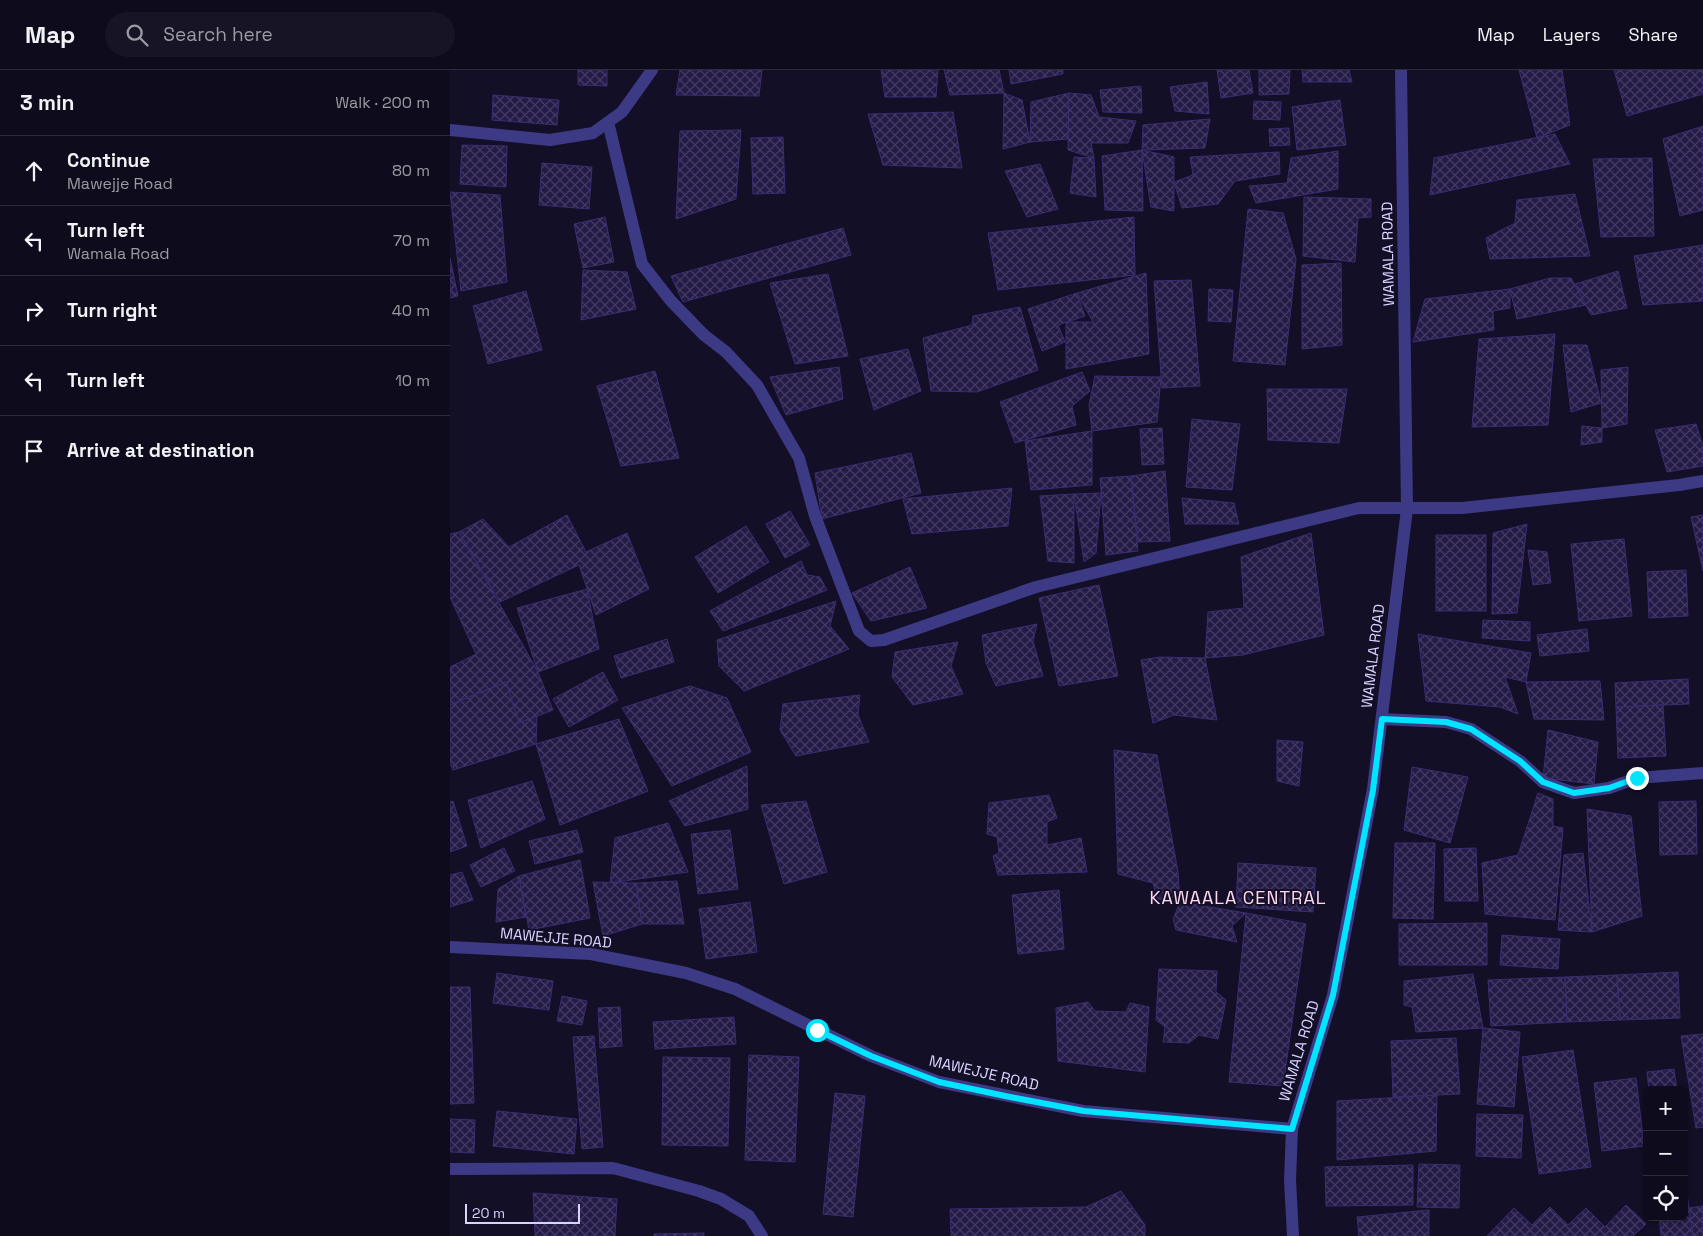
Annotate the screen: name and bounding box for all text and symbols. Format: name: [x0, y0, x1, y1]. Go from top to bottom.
search box: [105, 12, 455, 57]
text: Map: [25, 19, 75, 50]
icon: search: [123, 21, 151, 49]
text: Search here: [163, 22, 273, 47]
text: Map: [1477, 23, 1515, 46]
text: Layers: [1543, 23, 1600, 46]
text: Share: [1628, 23, 1678, 46]
text: 3 min: [20, 89, 75, 116]
text: Walk · 200 m: [335, 92, 430, 113]
text: Continue: [67, 148, 150, 173]
icon: ahead: [20, 157, 48, 185]
text: 80 m: [392, 160, 430, 181]
text: Mawejje Road: [67, 173, 173, 194]
street label: WAMALA ROAD: [1377, 201, 1398, 307]
text: Turn left: [67, 218, 145, 243]
icon: left: [20, 227, 48, 255]
text: 70 m: [393, 230, 430, 251]
text: Wamala Road: [67, 243, 170, 264]
icon: right: [20, 297, 48, 325]
text: Turn right: [67, 298, 157, 323]
text: 40 m: [392, 300, 430, 321]
icon: left: [20, 367, 48, 395]
text: Turn left: [67, 368, 145, 393]
text: 10 m: [395, 370, 430, 391]
icon: arrive: [20, 437, 48, 465]
text: Arrive at destination: [67, 438, 255, 463]
street label: WAMALA ROAD: [1357, 603, 1388, 709]
route end: [1626, 767, 1649, 790]
district label: KAWAALA CENTRAL: [1149, 886, 1327, 909]
street label: MAWEJJE ROAD: [499, 923, 613, 952]
street label: WAMALA ROAD: [1274, 998, 1323, 1104]
route start: [806, 1019, 829, 1042]
street label: MAWEJJE ROAD: [927, 1051, 1041, 1094]
map controls: [1643, 1086, 1688, 1221]
button: +: [1643, 1086, 1688, 1131]
button: −: [1643, 1131, 1688, 1176]
button: locate: [1643, 1176, 1688, 1221]
scale bar: [465, 1201, 580, 1224]
text: 20 m: [472, 1204, 505, 1222]

